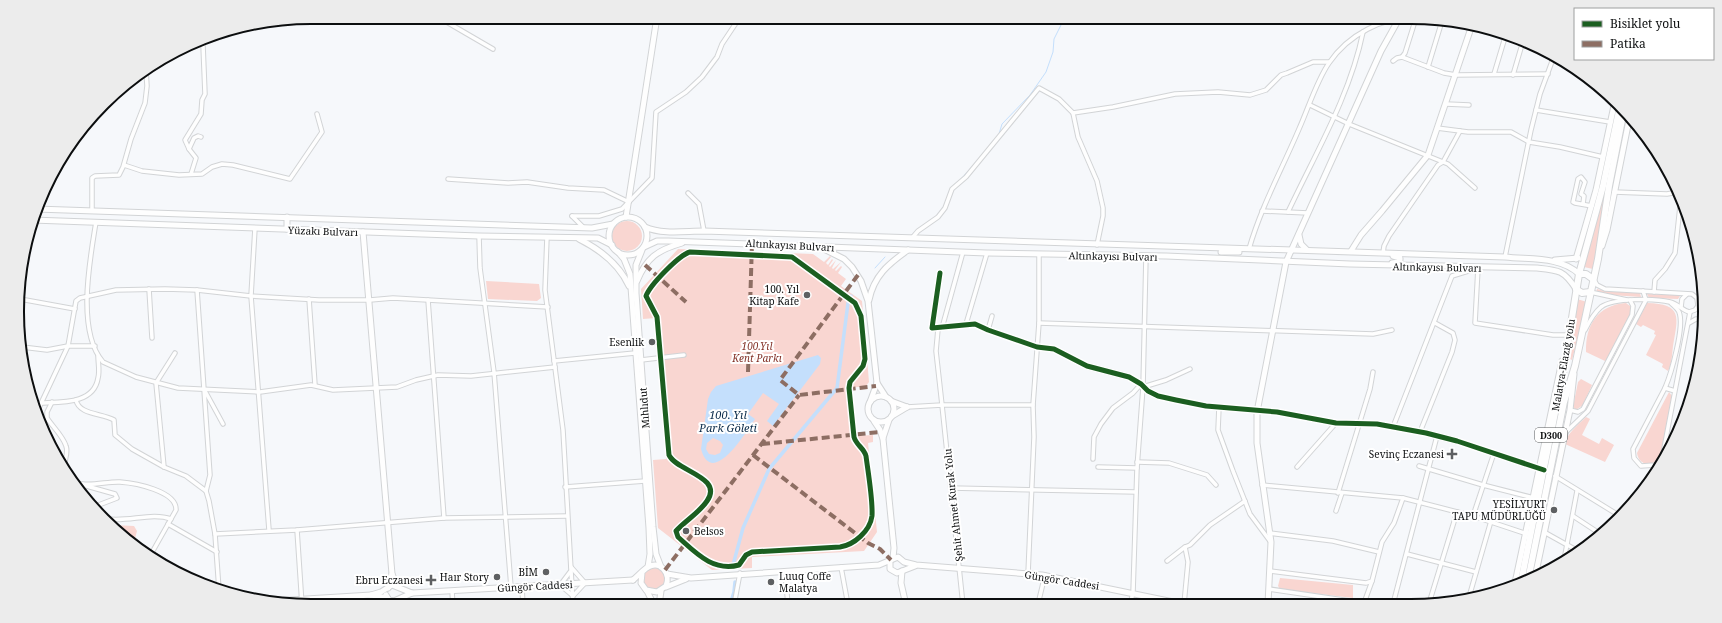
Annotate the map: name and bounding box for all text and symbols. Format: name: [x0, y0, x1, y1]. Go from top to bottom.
legend: [1574, 8, 1714, 60]
text: Bisiklet yolu: [1610, 15, 1681, 32]
text: Patika: [1610, 35, 1646, 52]
street label: Yüzakı Bulvarı: [287, 223, 359, 239]
street label: Altınkayısı Bulvarı: [745, 236, 836, 254]
street label: Altınkayısı Bulvarı: [1068, 248, 1158, 264]
street label: Altınkayısı Bulvarı: [1392, 259, 1482, 275]
place label: 100. Yıl Kitap Kafe: [749, 282, 799, 308]
marker: 100. Yıl Kitap Kafe: [802, 290, 812, 300]
street label: Malatya-Elazığ yolu: [1548, 317, 1578, 412]
place label: Esenlik: [609, 335, 644, 349]
marker: Esenlik: [647, 337, 657, 347]
park label: 100.Yıl Kent Parkı: [731, 339, 782, 365]
street label: Mıhlıdut: [636, 386, 652, 429]
water label: 100. Yıl Park Göleti: [698, 407, 758, 435]
road number: D300: [1535, 428, 1567, 442]
street label: Şehit Ahmet Kurak Yolu: [940, 447, 966, 562]
place label: Sevinç Eczanesi: [1369, 447, 1445, 461]
marker: Sevinç Eczanesi: [1447, 449, 1457, 459]
place label: YEŞİLYURT TAPU MÜDÜRLÜĞÜ: [1452, 497, 1547, 523]
marker: YEŞİLYURT TAPU MÜDÜRLÜĞÜ: [1549, 505, 1559, 515]
place label: Belsos: [694, 524, 724, 538]
marker: Belsos: [681, 526, 691, 536]
place label: BİM: [518, 565, 538, 579]
marker: BİM: [541, 567, 551, 577]
street label: Güngör Caddesi: [1024, 567, 1101, 593]
place label: Luuq Coffe Malatya: [779, 569, 831, 595]
place label: Haır Story: [440, 570, 489, 584]
marker: Haır Story: [492, 572, 502, 582]
place label: Ebru Eczanesi: [356, 573, 424, 587]
marker: Ebru Eczanesi: [426, 575, 436, 585]
street label: Güngör Caddesi: [497, 577, 574, 595]
marker: Luuq Coffe Malatya: [766, 577, 776, 587]

